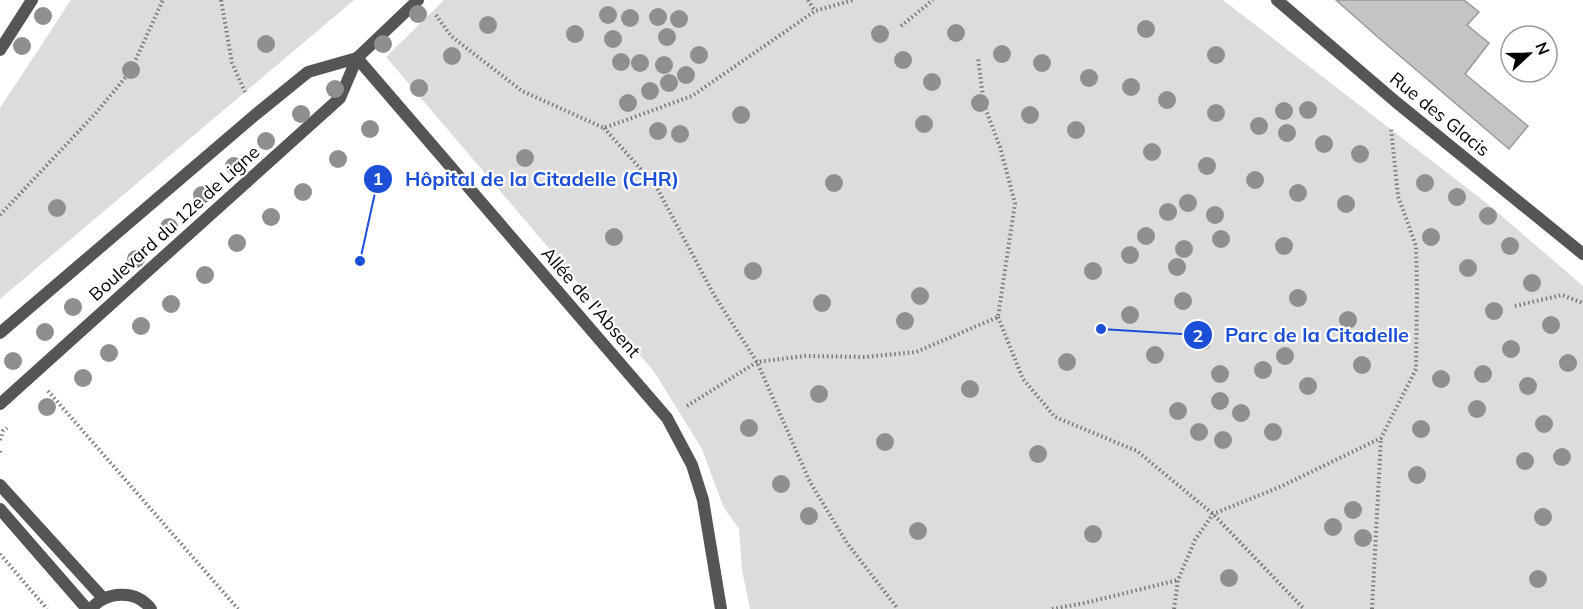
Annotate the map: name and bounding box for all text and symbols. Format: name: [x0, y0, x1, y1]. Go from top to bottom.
north arrow: [1499, 24, 1559, 84]
text: N: [1531, 39, 1554, 58]
street label: Rue des Glacis: [1385, 67, 1495, 161]
street label: Boulevard du 12e de Ligne: [84, 140, 264, 306]
callout: Hôpital de la Citadelle (CHR): [363, 160, 691, 198]
text: Hôpital de la Citadelle (CHR): [405, 166, 679, 191]
text: 1: [373, 167, 383, 190]
street label: Allée de l'Absent: [537, 242, 645, 362]
callout: Parc de la Citadelle: [1183, 316, 1421, 354]
text: Parc de la Citadelle: [1225, 322, 1409, 347]
text: 2: [1193, 324, 1203, 347]

